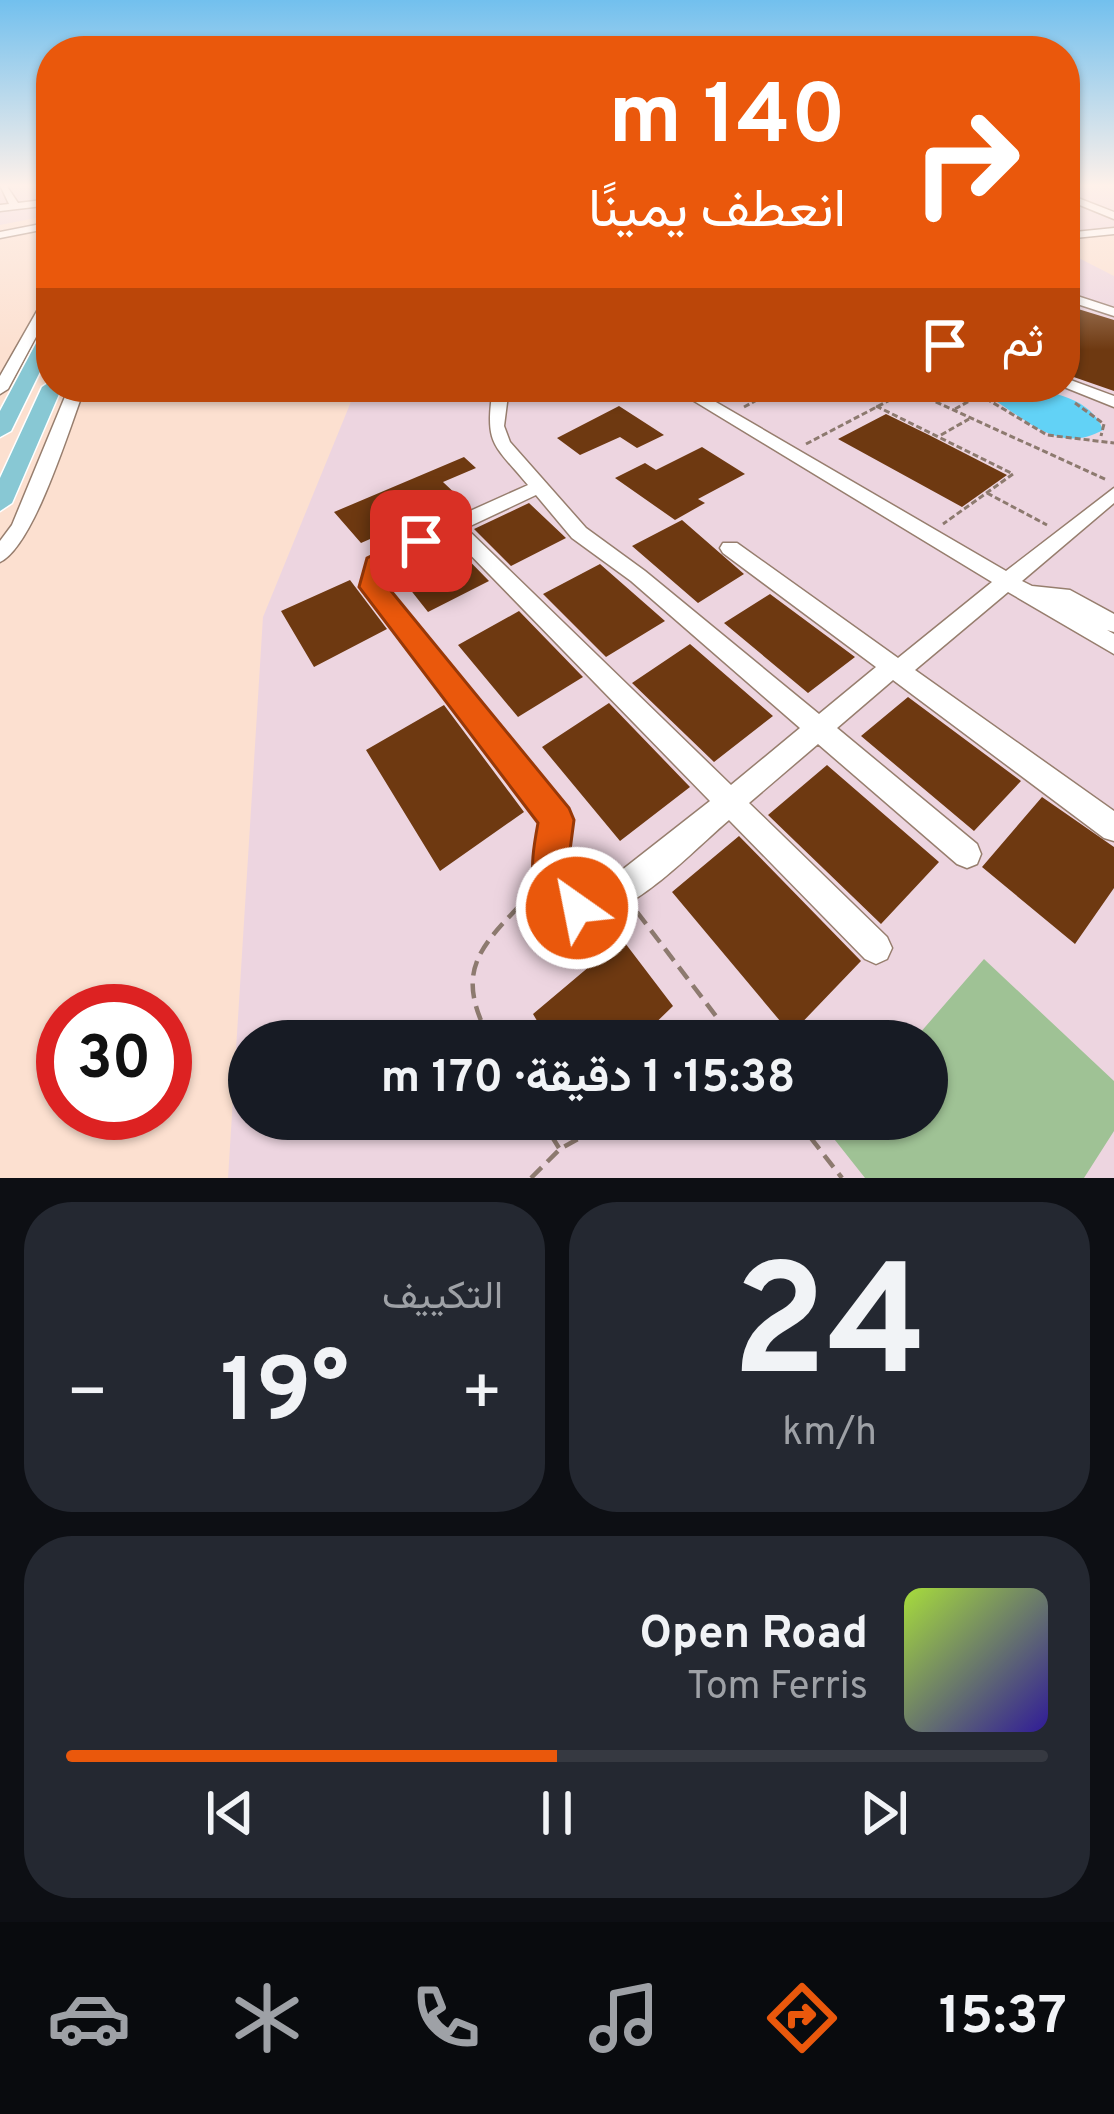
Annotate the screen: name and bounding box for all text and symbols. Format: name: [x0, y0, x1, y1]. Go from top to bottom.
text: 140 m: [609, 67, 846, 173]
icon: right: [888, 84, 1044, 240]
text: انعطف يمينًا: [588, 178, 846, 247]
icon: arrive: [912, 312, 978, 378]
text: ثم: [1002, 316, 1044, 373]
pin: [370, 490, 472, 592]
icon: arrive: [388, 508, 454, 574]
position arrow: [514, 845, 640, 971]
speed limit sign: 30: [36, 984, 192, 1140]
text: 15:38 · 1 دقيقة · 170 m: [381, 1051, 795, 1108]
text: 24: [732, 1233, 927, 1431]
text: التكييف: [382, 1274, 503, 1323]
text: 19°: [220, 1340, 349, 1453]
text: −: [66, 1355, 109, 1438]
text: +: [460, 1355, 503, 1438]
text: km/h: [782, 1410, 877, 1459]
text: Open Road: [640, 1607, 868, 1664]
text: Tom Ferris: [687, 1664, 868, 1713]
icon: previous: [197, 1780, 263, 1846]
icon: pause: [524, 1780, 590, 1846]
icon: next: [851, 1780, 917, 1846]
icon: car: [47, 1976, 131, 2060]
icon: climate: [225, 1976, 309, 2060]
icon: phone: [404, 1976, 488, 2060]
icon: music: [582, 1976, 666, 2060]
icon: directions: [760, 1976, 844, 2060]
text: 15:37: [939, 1984, 1067, 2053]

